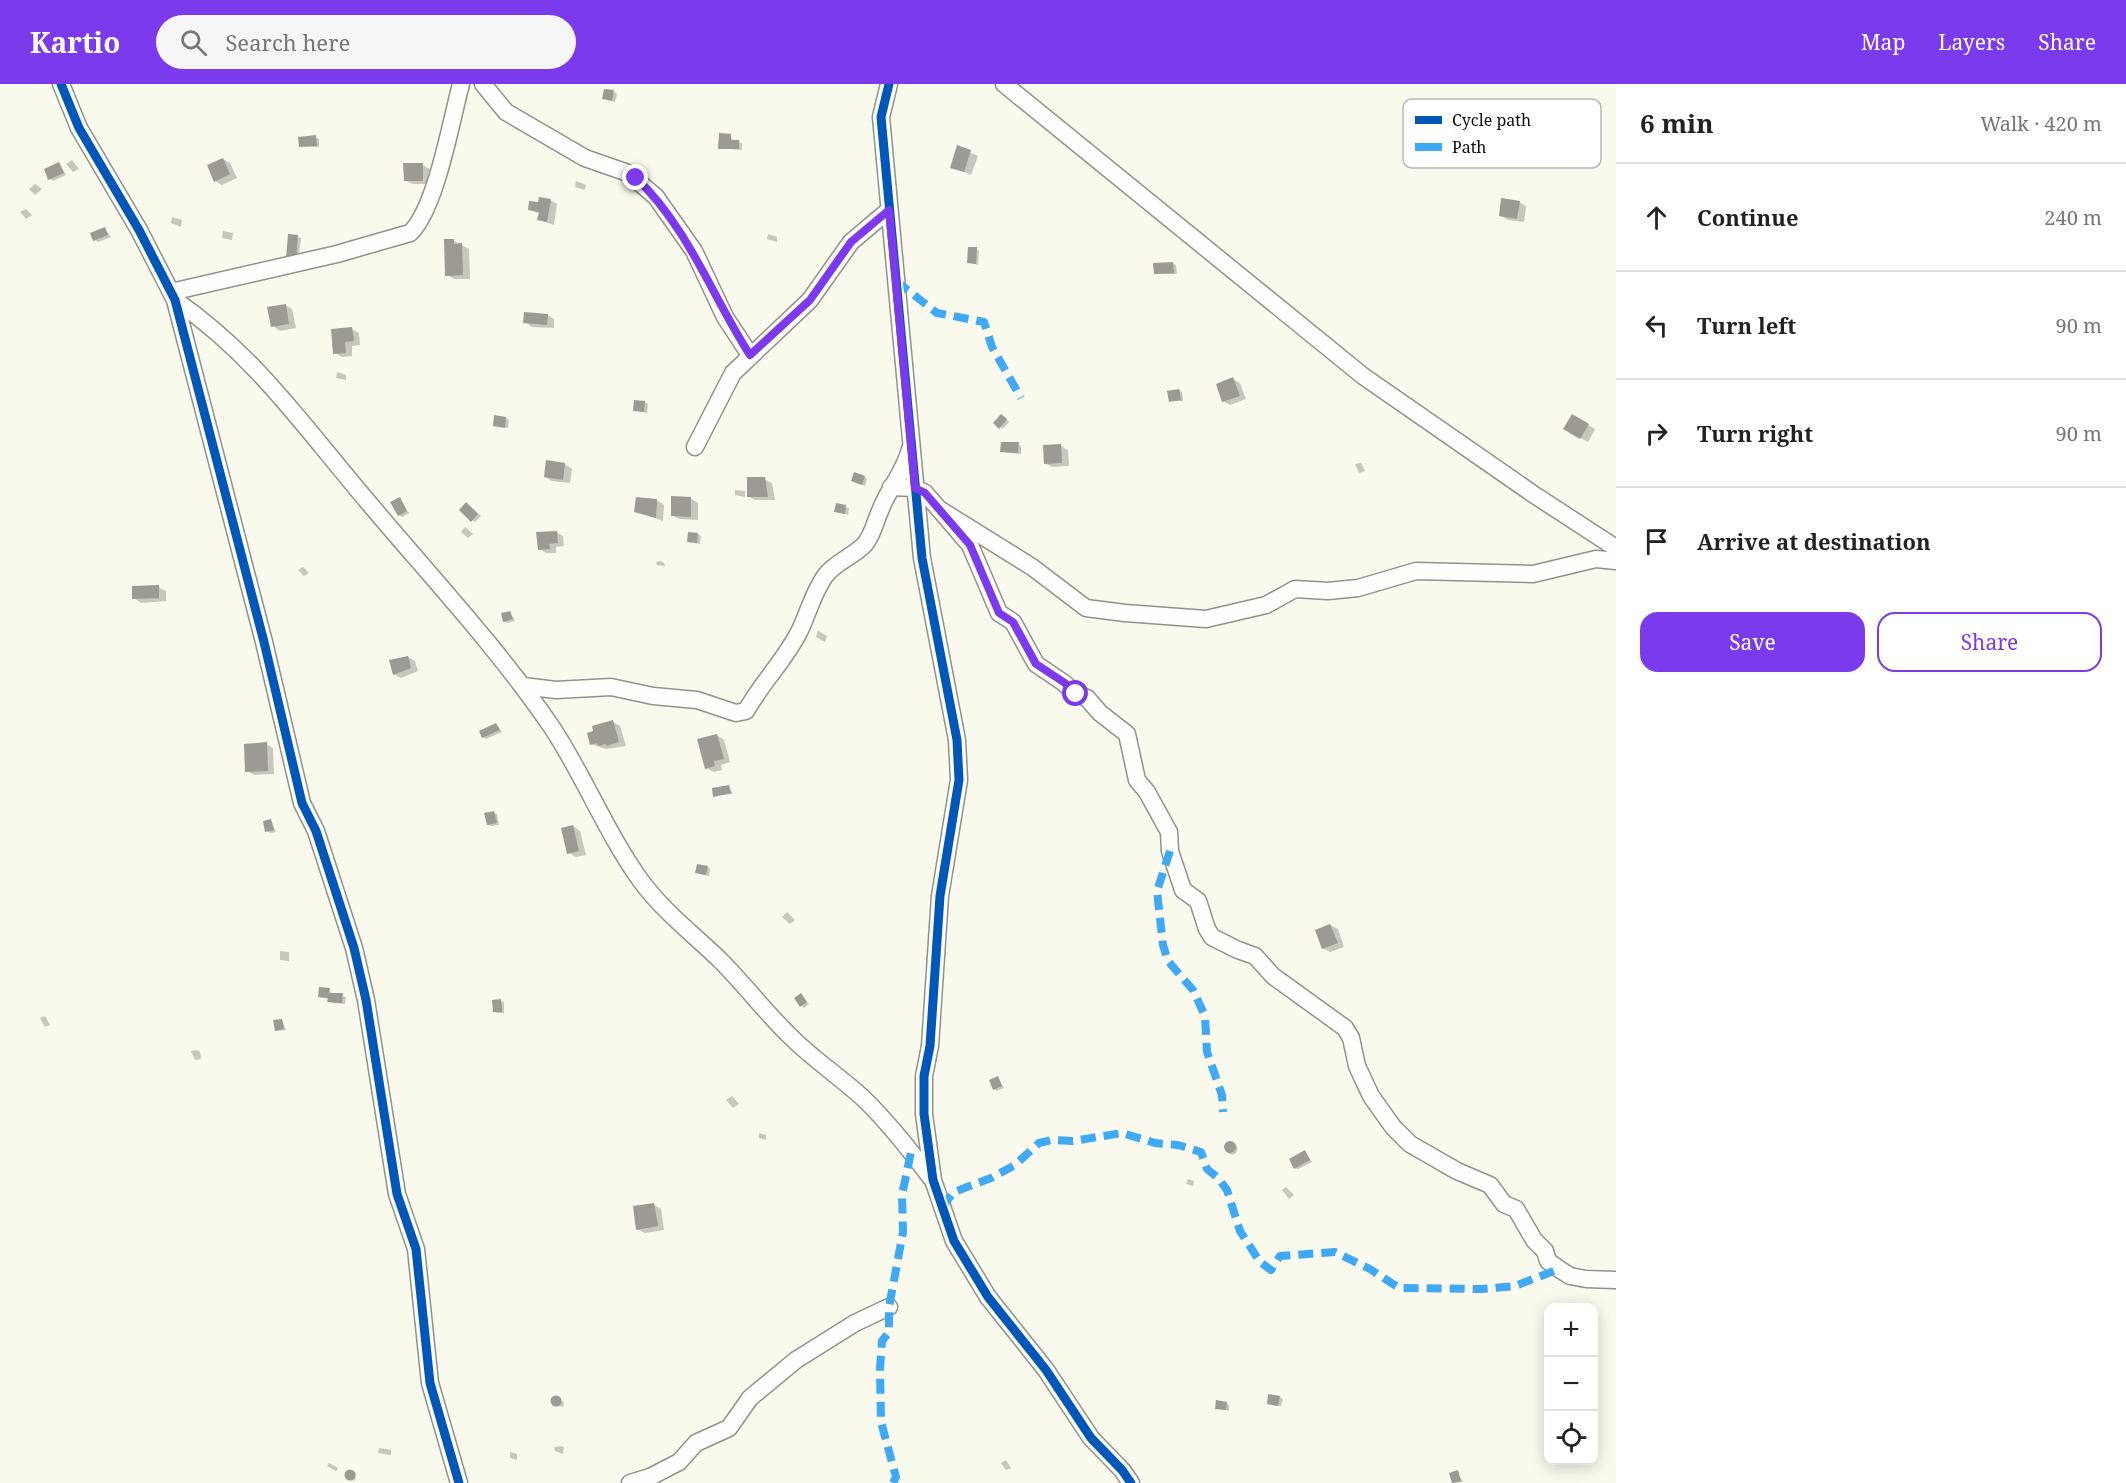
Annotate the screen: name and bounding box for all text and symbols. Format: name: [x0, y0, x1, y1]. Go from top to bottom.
search box: [156, 15, 576, 69]
text: Kartio: [30, 23, 120, 61]
icon: search: [177, 26, 210, 59]
text: Search here: [225, 27, 350, 57]
text: Map: [1861, 28, 1905, 56]
text: Layers: [1938, 28, 2005, 56]
text: Share: [2038, 28, 2096, 56]
legend: [1403, 99, 1601, 168]
text: 6 min: [1640, 105, 1714, 141]
text: Cycle path: [1452, 109, 1531, 131]
text: Walk · 420 m: [1980, 110, 2102, 137]
text: Path: [1452, 136, 1486, 158]
route end: [622, 164, 648, 190]
icon: ahead: [1640, 201, 1673, 234]
text: Continue: [1697, 202, 1799, 232]
text: 240 m: [2044, 204, 2102, 231]
icon: left: [1640, 309, 1673, 342]
text: Turn left: [1697, 310, 1796, 340]
text: 90 m: [2056, 312, 2102, 339]
icon: right: [1640, 417, 1673, 450]
text: Turn right: [1697, 418, 1813, 448]
text: 90 m: [2056, 420, 2102, 447]
icon: arrive: [1640, 525, 1673, 558]
text: Arrive at destination: [1697, 526, 1931, 556]
button: Save: [1640, 612, 1865, 672]
button: Share: [1877, 612, 2102, 672]
route start: [1062, 680, 1088, 706]
map controls: [1544, 1303, 1598, 1465]
button: +: [1544, 1303, 1598, 1357]
button: −: [1544, 1357, 1598, 1411]
button: locate: [1544, 1411, 1598, 1465]

